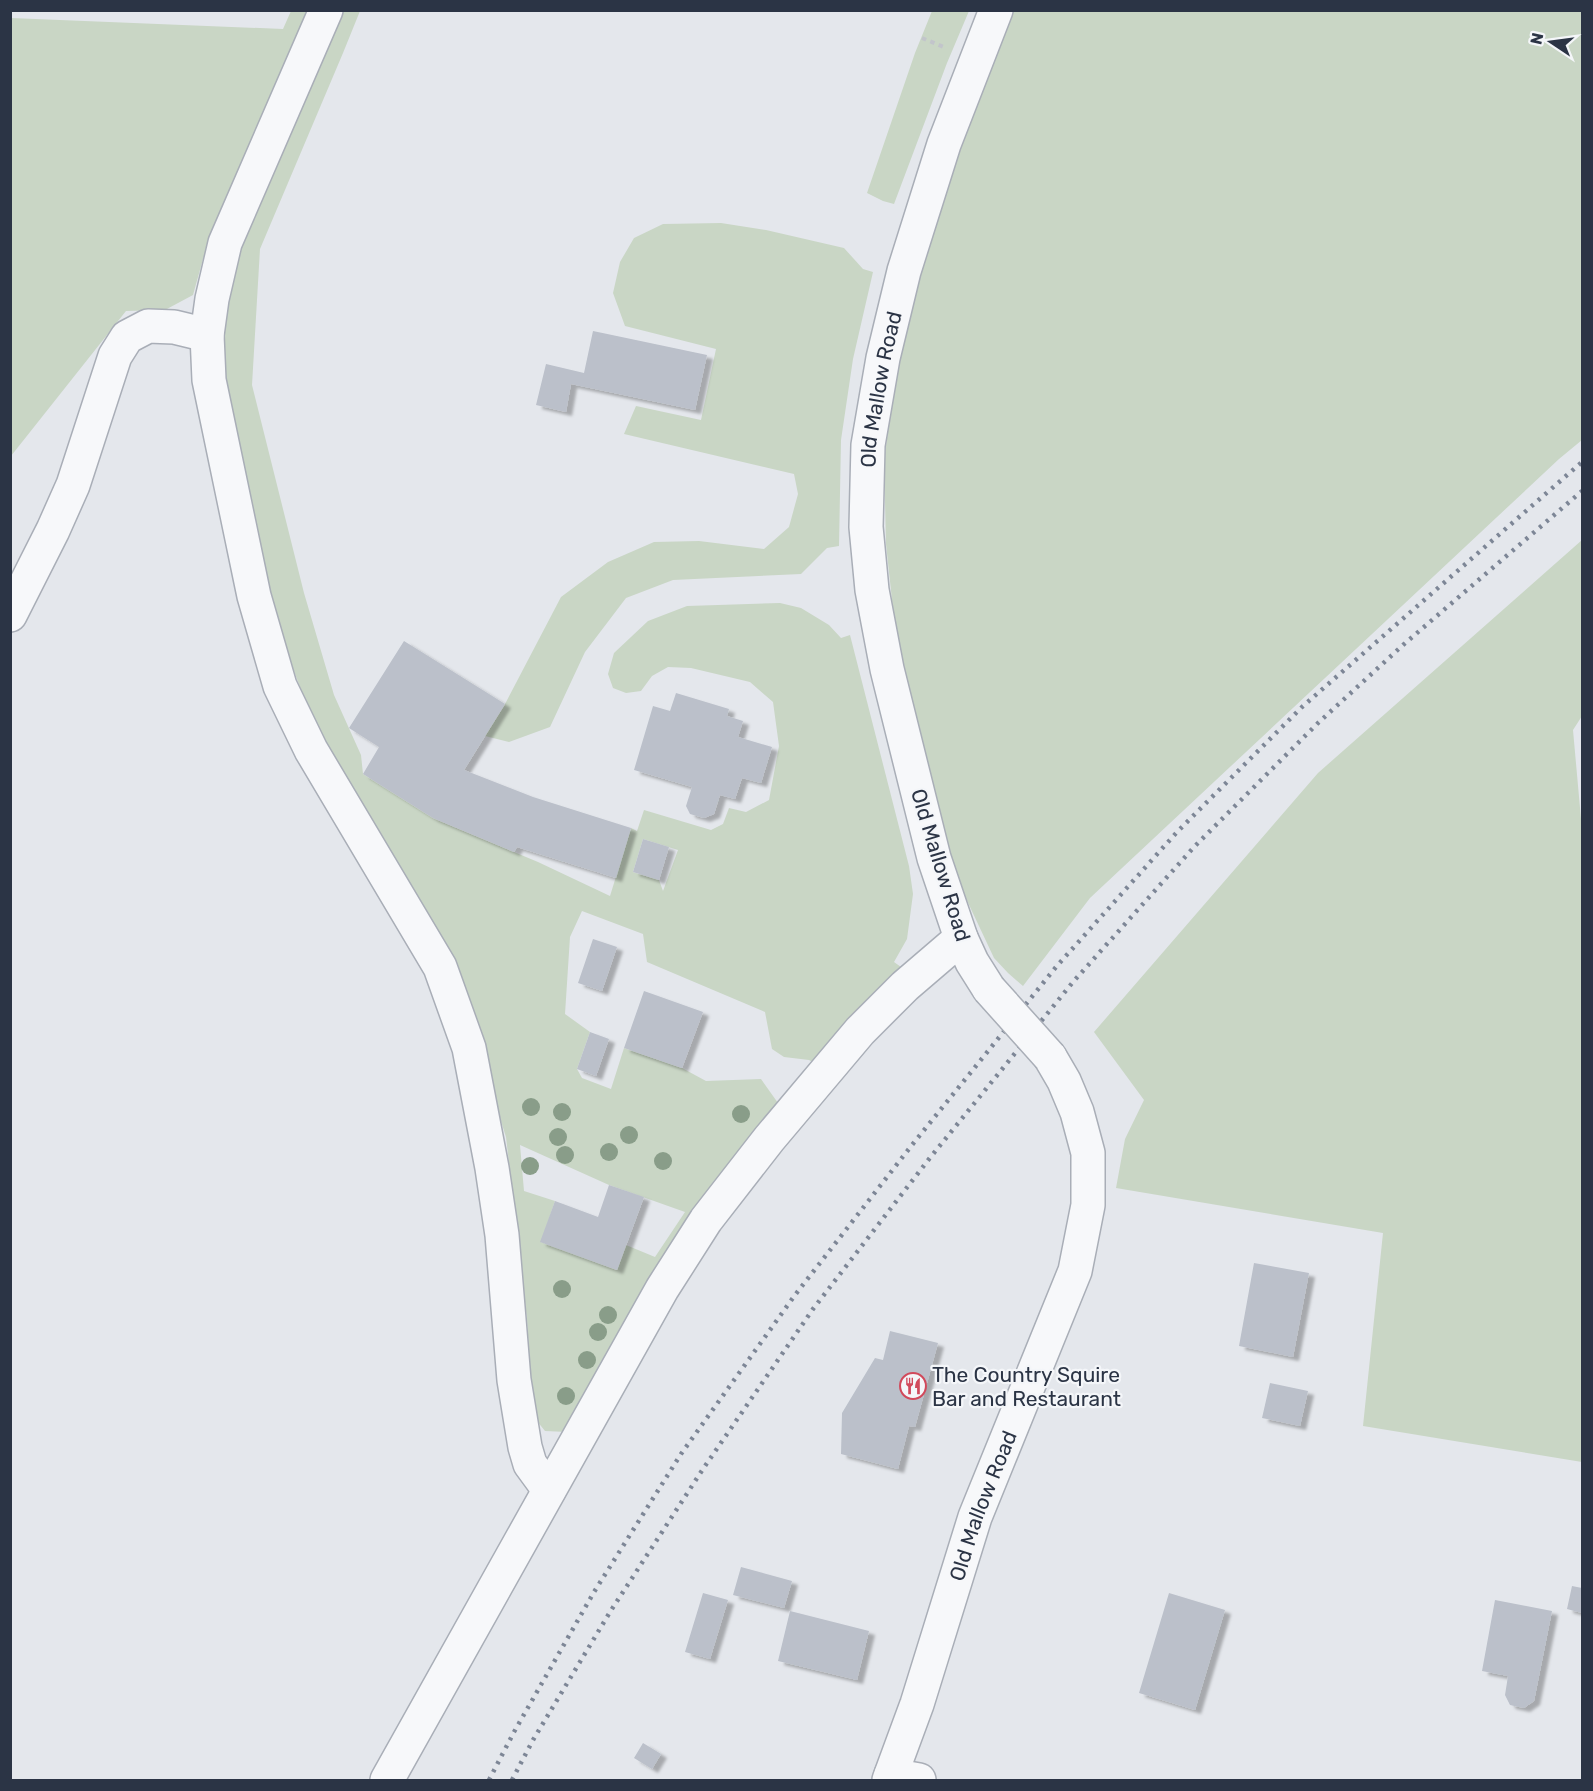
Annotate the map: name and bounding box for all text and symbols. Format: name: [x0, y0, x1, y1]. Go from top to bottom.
north arrow: [1521, 12, 1581, 72]
text: N: [1526, 31, 1547, 46]
street label: Old Mallow Road: [855, 309, 906, 468]
street label: Old Mallow Road: [906, 786, 976, 944]
place label: The Country Squire Bar and Restaurant: [932, 1362, 1121, 1411]
restaurant icon: The Country Squire Bar and Restaurant: [898, 1371, 928, 1401]
street label: Old Mallow Road: [943, 1427, 1021, 1584]

